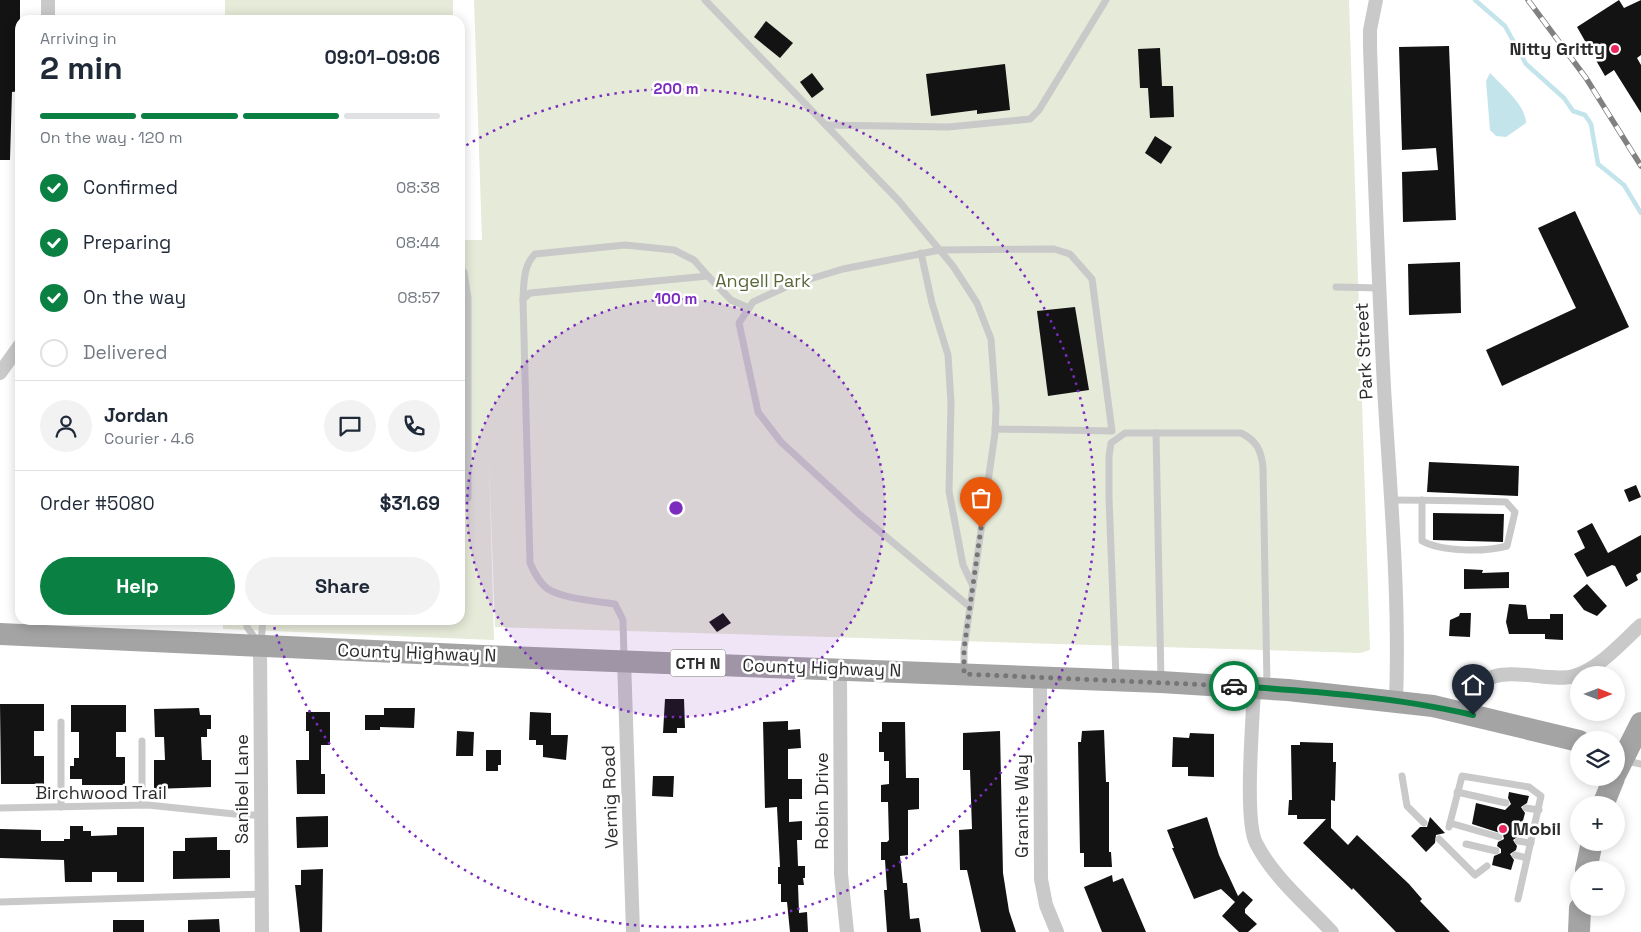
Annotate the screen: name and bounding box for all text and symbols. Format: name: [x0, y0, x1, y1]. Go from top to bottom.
text: Arriving in: [40, 28, 117, 49]
place label: Nitty Gritty: [1509, 37, 1605, 60]
marker: Nitty Gritty: [1609, 43, 1621, 55]
text: 09:01–09:06: [325, 45, 440, 70]
text: 2 min: [40, 48, 123, 88]
text: 200 m: [654, 79, 698, 98]
text: On the way · 120 m: [40, 127, 183, 148]
icon: check: [40, 174, 68, 202]
text: Confirmed: [83, 175, 178, 200]
text: 08:38: [396, 177, 440, 198]
icon: check: [40, 229, 68, 257]
text: Preparing: [83, 230, 171, 255]
text: 08:44: [396, 232, 440, 253]
park label: Angell Park: [715, 269, 811, 292]
icon: check: [40, 284, 68, 312]
text: On the way: [83, 285, 186, 310]
text: 08:57: [397, 287, 440, 308]
text: 100 m: [655, 289, 697, 308]
street label: Park Street: [1349, 302, 1378, 400]
text: Delivered: [83, 340, 168, 365]
button: person: [40, 400, 92, 452]
button: chat: [324, 400, 376, 452]
button: phone: [388, 400, 440, 452]
text: Jordan: [104, 403, 169, 428]
text: Courier · 4.6: [104, 428, 194, 449]
pin: [960, 477, 1002, 528]
icon: bag: [967, 484, 995, 512]
text: Order #5080: [40, 491, 155, 516]
text: $31.69: [380, 491, 440, 516]
centre of rings: [667, 499, 685, 517]
button: Help: [40, 557, 235, 615]
button: Share: [245, 557, 440, 615]
street label: County Highway N: [337, 638, 497, 667]
road number: CTH N: [670, 650, 726, 676]
street label: County Highway N: [742, 653, 902, 682]
courier: [1209, 661, 1259, 711]
pin: [1452, 664, 1494, 715]
north arrow: [1570, 666, 1625, 721]
map controls: [1570, 666, 1625, 916]
icon: home: [1459, 671, 1487, 699]
icon: car: [1220, 672, 1248, 700]
button: layers: [1570, 731, 1625, 786]
street label: Sanibel Lane: [230, 734, 253, 844]
street label: Vernig Road: [596, 745, 623, 849]
street label: Robin Drive: [810, 752, 833, 850]
street label: Granite Way: [1010, 754, 1033, 858]
street label: Birchwood Trail: [35, 781, 167, 804]
button: +: [1570, 796, 1625, 851]
place label: Mobil: [1513, 817, 1561, 840]
marker: Mobil: [1497, 823, 1509, 835]
button: −: [1570, 861, 1625, 916]

